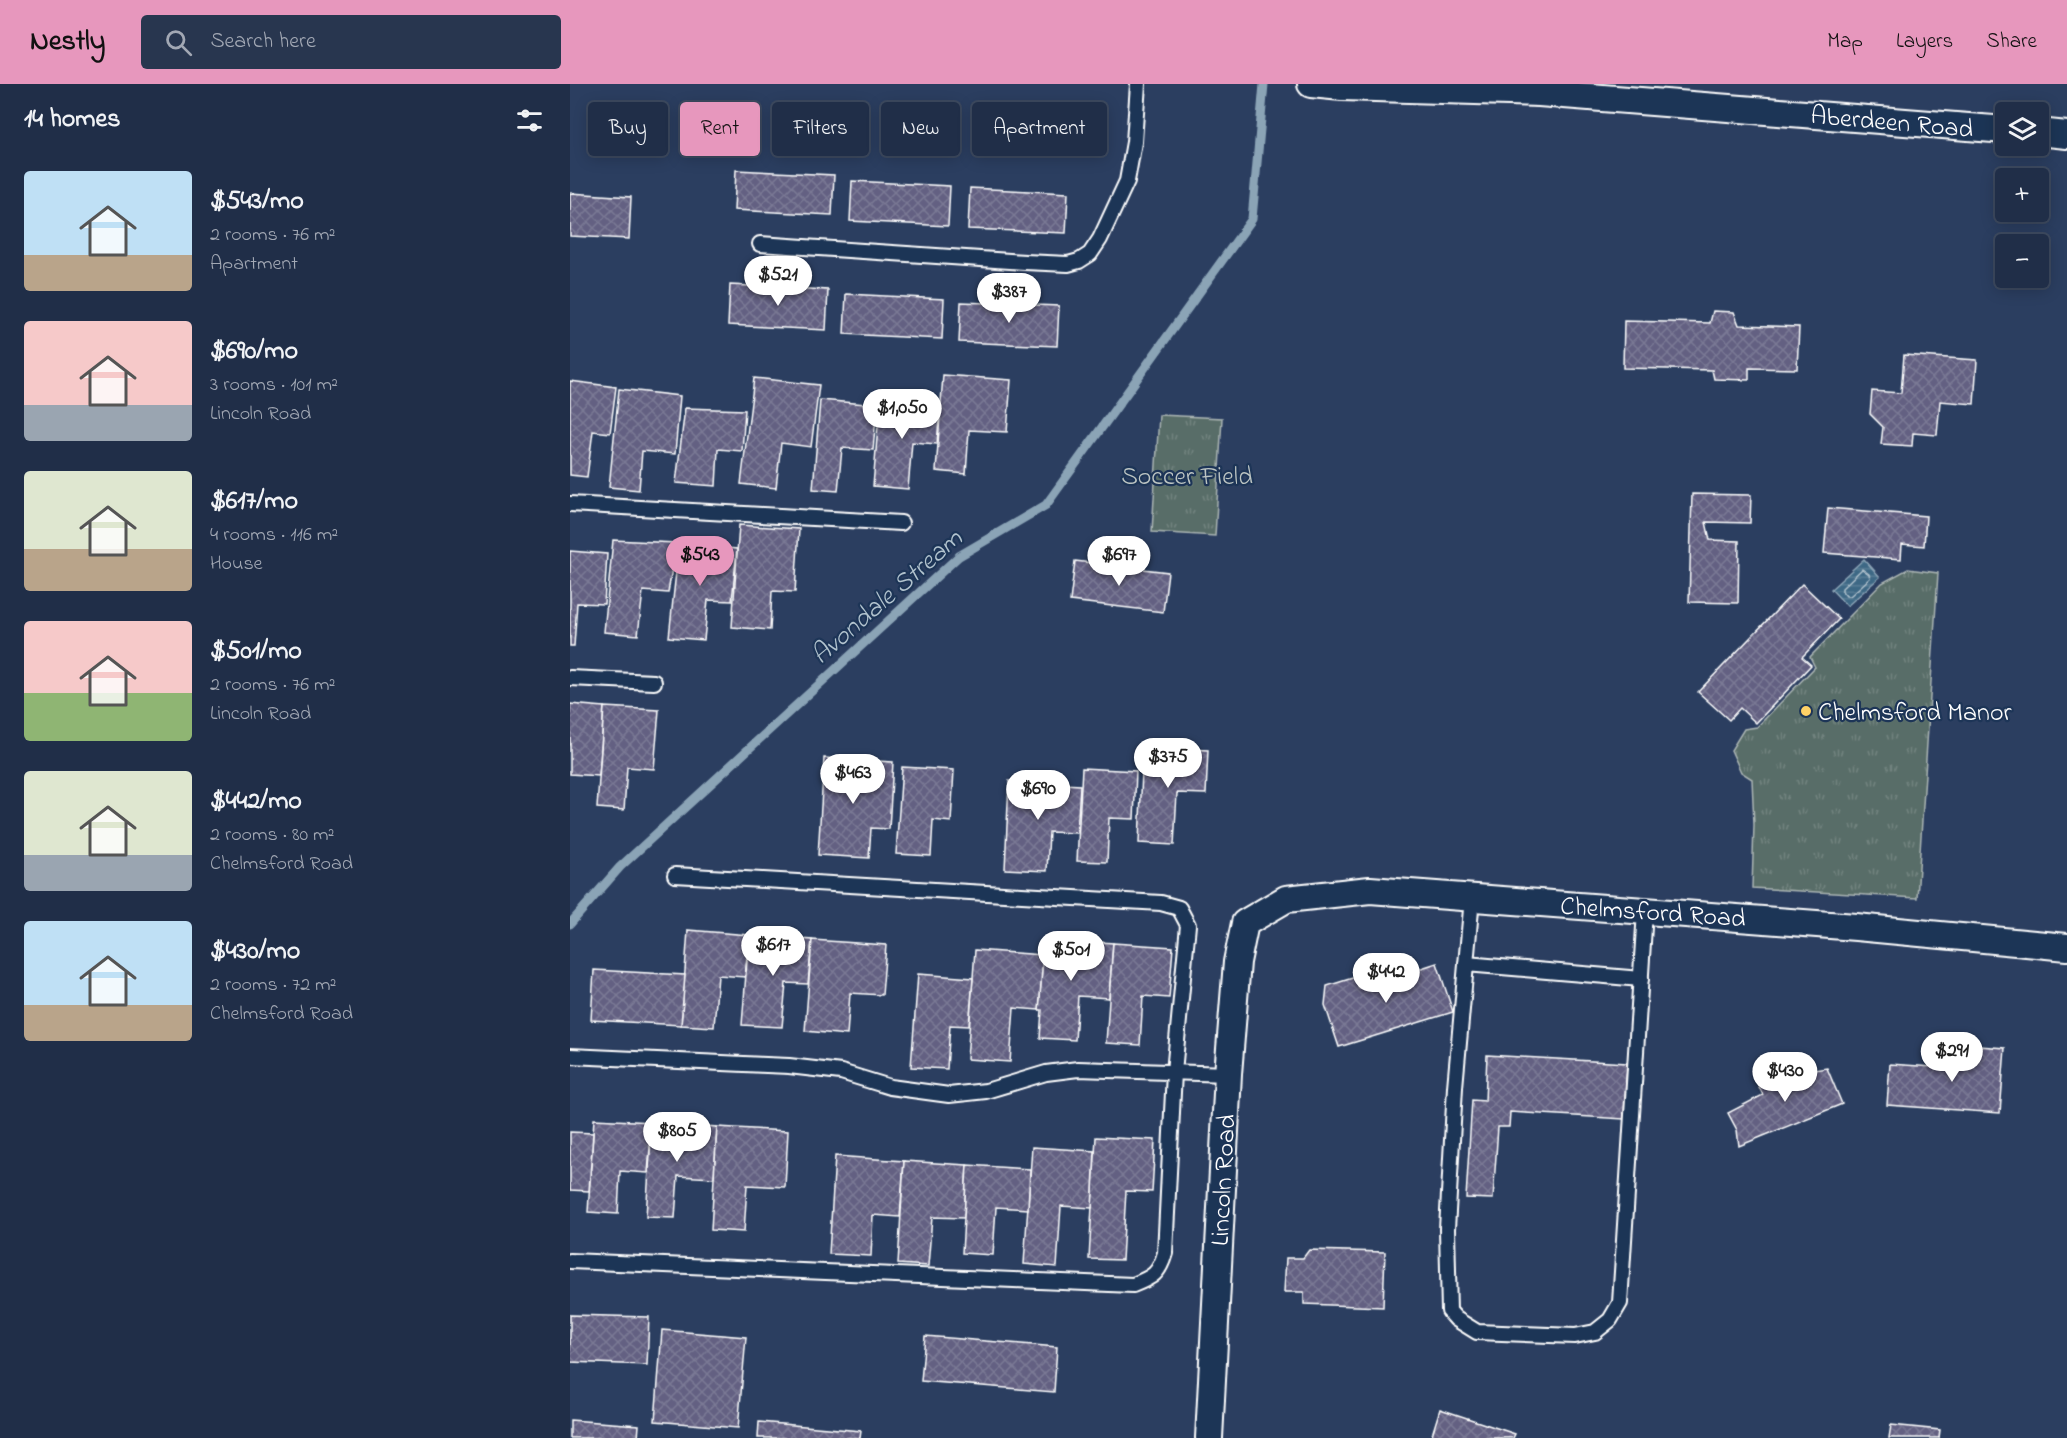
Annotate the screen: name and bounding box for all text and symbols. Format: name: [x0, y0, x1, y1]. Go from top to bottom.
search box: [141, 15, 561, 69]
text: Nestly: [30, 22, 105, 63]
icon: search: [162, 26, 195, 59]
text: Search here: [210, 26, 316, 58]
text: Map: [1827, 27, 1863, 57]
text: Layers: [1896, 27, 1953, 57]
text: Share: [1986, 27, 2037, 57]
street label: Aberdeen Road: [1809, 98, 1975, 150]
text: 14 homes: [24, 101, 120, 139]
chip: Buy: [588, 102, 668, 156]
chip: Rent: [680, 102, 760, 156]
chip: Filters: [772, 102, 869, 156]
chip: New: [881, 102, 960, 156]
chip: Apartment: [972, 102, 1107, 156]
map controls: [1995, 102, 2049, 288]
button: layers: [1995, 102, 2049, 156]
icon: filters: [513, 104, 546, 137]
button: +: [1995, 168, 2049, 222]
text: $543/mo: [210, 183, 304, 221]
icon: home: [72, 195, 144, 267]
text: 2 rooms · 76 m²: [210, 221, 335, 250]
button: −: [1995, 234, 2049, 288]
text: Apartment: [210, 250, 298, 279]
pin: $521: [742, 256, 814, 307]
text: $521: [758, 261, 798, 290]
pin: $387: [973, 273, 1045, 324]
text: $387: [991, 278, 1027, 307]
text: $690/mo: [210, 333, 298, 371]
icon: home: [72, 345, 144, 417]
text: 3 rooms · 101 m²: [210, 371, 338, 400]
pin: $1,050: [853, 389, 951, 440]
text: $1,050: [877, 394, 927, 423]
text: Lincoln Road: [210, 400, 311, 429]
park label: Soccer Field: [1121, 459, 1253, 497]
text: $617/mo: [210, 483, 298, 521]
icon: home: [72, 495, 144, 567]
water label: Avondale Stream: [803, 520, 973, 675]
text: 4 rooms · 116 m²: [210, 521, 338, 550]
pin: $543: [664, 536, 736, 587]
pin: $697: [1083, 536, 1155, 587]
text: $543: [680, 541, 720, 570]
text: $697: [1101, 541, 1137, 570]
text: House: [210, 550, 263, 579]
text: $501/mo: [210, 633, 302, 671]
icon: home: [72, 645, 144, 717]
text: 2 rooms · 76 m²: [210, 671, 335, 700]
place label: Chelmsford Manor: [1818, 695, 2012, 733]
text: Lincoln Road: [210, 700, 311, 729]
marker: Chelmsford Manor: [1799, 704, 1813, 718]
pin: $375: [1132, 738, 1204, 789]
text: $375: [1148, 743, 1188, 772]
pin: $463: [817, 754, 889, 805]
text: $463: [834, 759, 872, 788]
pin: $690: [1002, 770, 1074, 821]
text: $690: [1020, 775, 1056, 804]
text: $442/mo: [210, 783, 302, 821]
icon: home: [72, 795, 144, 867]
text: 2 rooms · 80 m²: [210, 821, 335, 850]
text: Chelmsford Road: [210, 850, 353, 879]
street label: Chelmsford Road: [1559, 889, 1747, 939]
pin: $617: [737, 926, 809, 977]
text: $617: [755, 931, 791, 960]
pin: $501: [1035, 931, 1107, 982]
text: $430/mo: [210, 933, 300, 971]
text: $501: [1052, 936, 1090, 965]
icon: home: [72, 945, 144, 1017]
pin: $442: [1350, 953, 1422, 1004]
text: $442: [1367, 958, 1405, 987]
text: 2 rooms · 72 m²: [210, 971, 337, 1000]
text: Chelmsford Road: [210, 1000, 353, 1029]
pin: $291: [1916, 1032, 1988, 1083]
text: $291: [1935, 1037, 1969, 1066]
pin: $430: [1749, 1052, 1821, 1103]
text: $430: [1766, 1057, 1804, 1086]
pin: $805: [641, 1112, 713, 1163]
street label: Lincoln Road: [1203, 1113, 1247, 1247]
text: $805: [657, 1117, 697, 1146]

